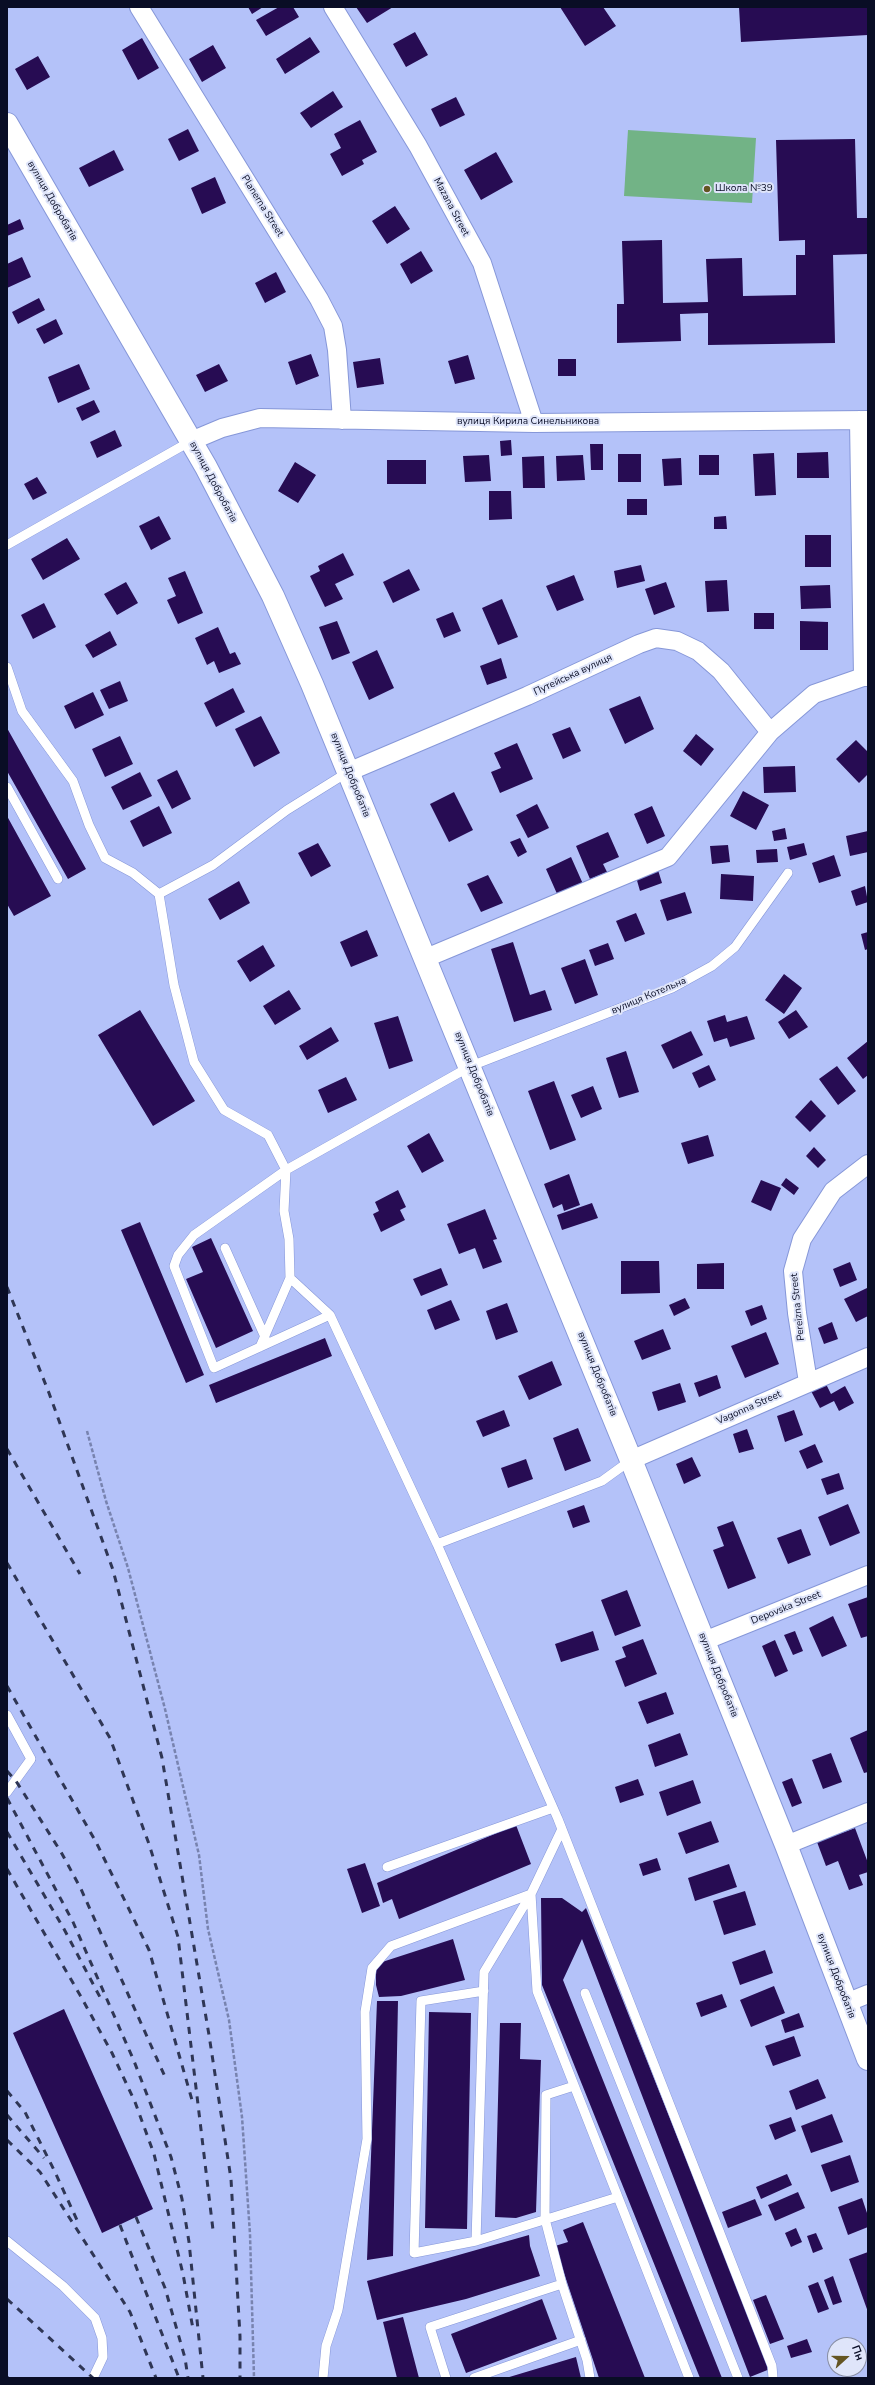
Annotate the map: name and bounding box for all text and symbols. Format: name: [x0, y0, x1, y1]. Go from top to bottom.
street label: вулиця Добробатів: [24, 159, 80, 243]
street label: Planerna Street: [238, 173, 286, 239]
street label: Mazana Street: [431, 176, 471, 238]
place label: Школа №39: [715, 183, 773, 195]
marker: Школа №39: [702, 184, 712, 194]
street label: вулиця Кирила Синельникова: [457, 416, 599, 428]
street label: вулиця Добробатів: [187, 439, 239, 525]
street label: Путейська вулиця: [532, 652, 614, 698]
street label: вулиця Добробатів: [328, 731, 372, 819]
street label: вулиця Котельна: [610, 975, 688, 1017]
street label: вулиця Добробатів: [452, 1030, 496, 1118]
street label: Pereizna Street: [788, 1273, 808, 1341]
street label: вулиця Добробатів: [575, 1330, 619, 1418]
street label: Vagonna Street: [715, 1388, 783, 1428]
street label: Depovska Street: [749, 1589, 823, 1627]
street label: вулиця Добробатів: [696, 1631, 740, 1719]
street label: вулиця Добробатів: [814, 1932, 858, 2020]
north arrow: [827, 2337, 867, 2377]
text: Пн: [848, 2343, 867, 2363]

